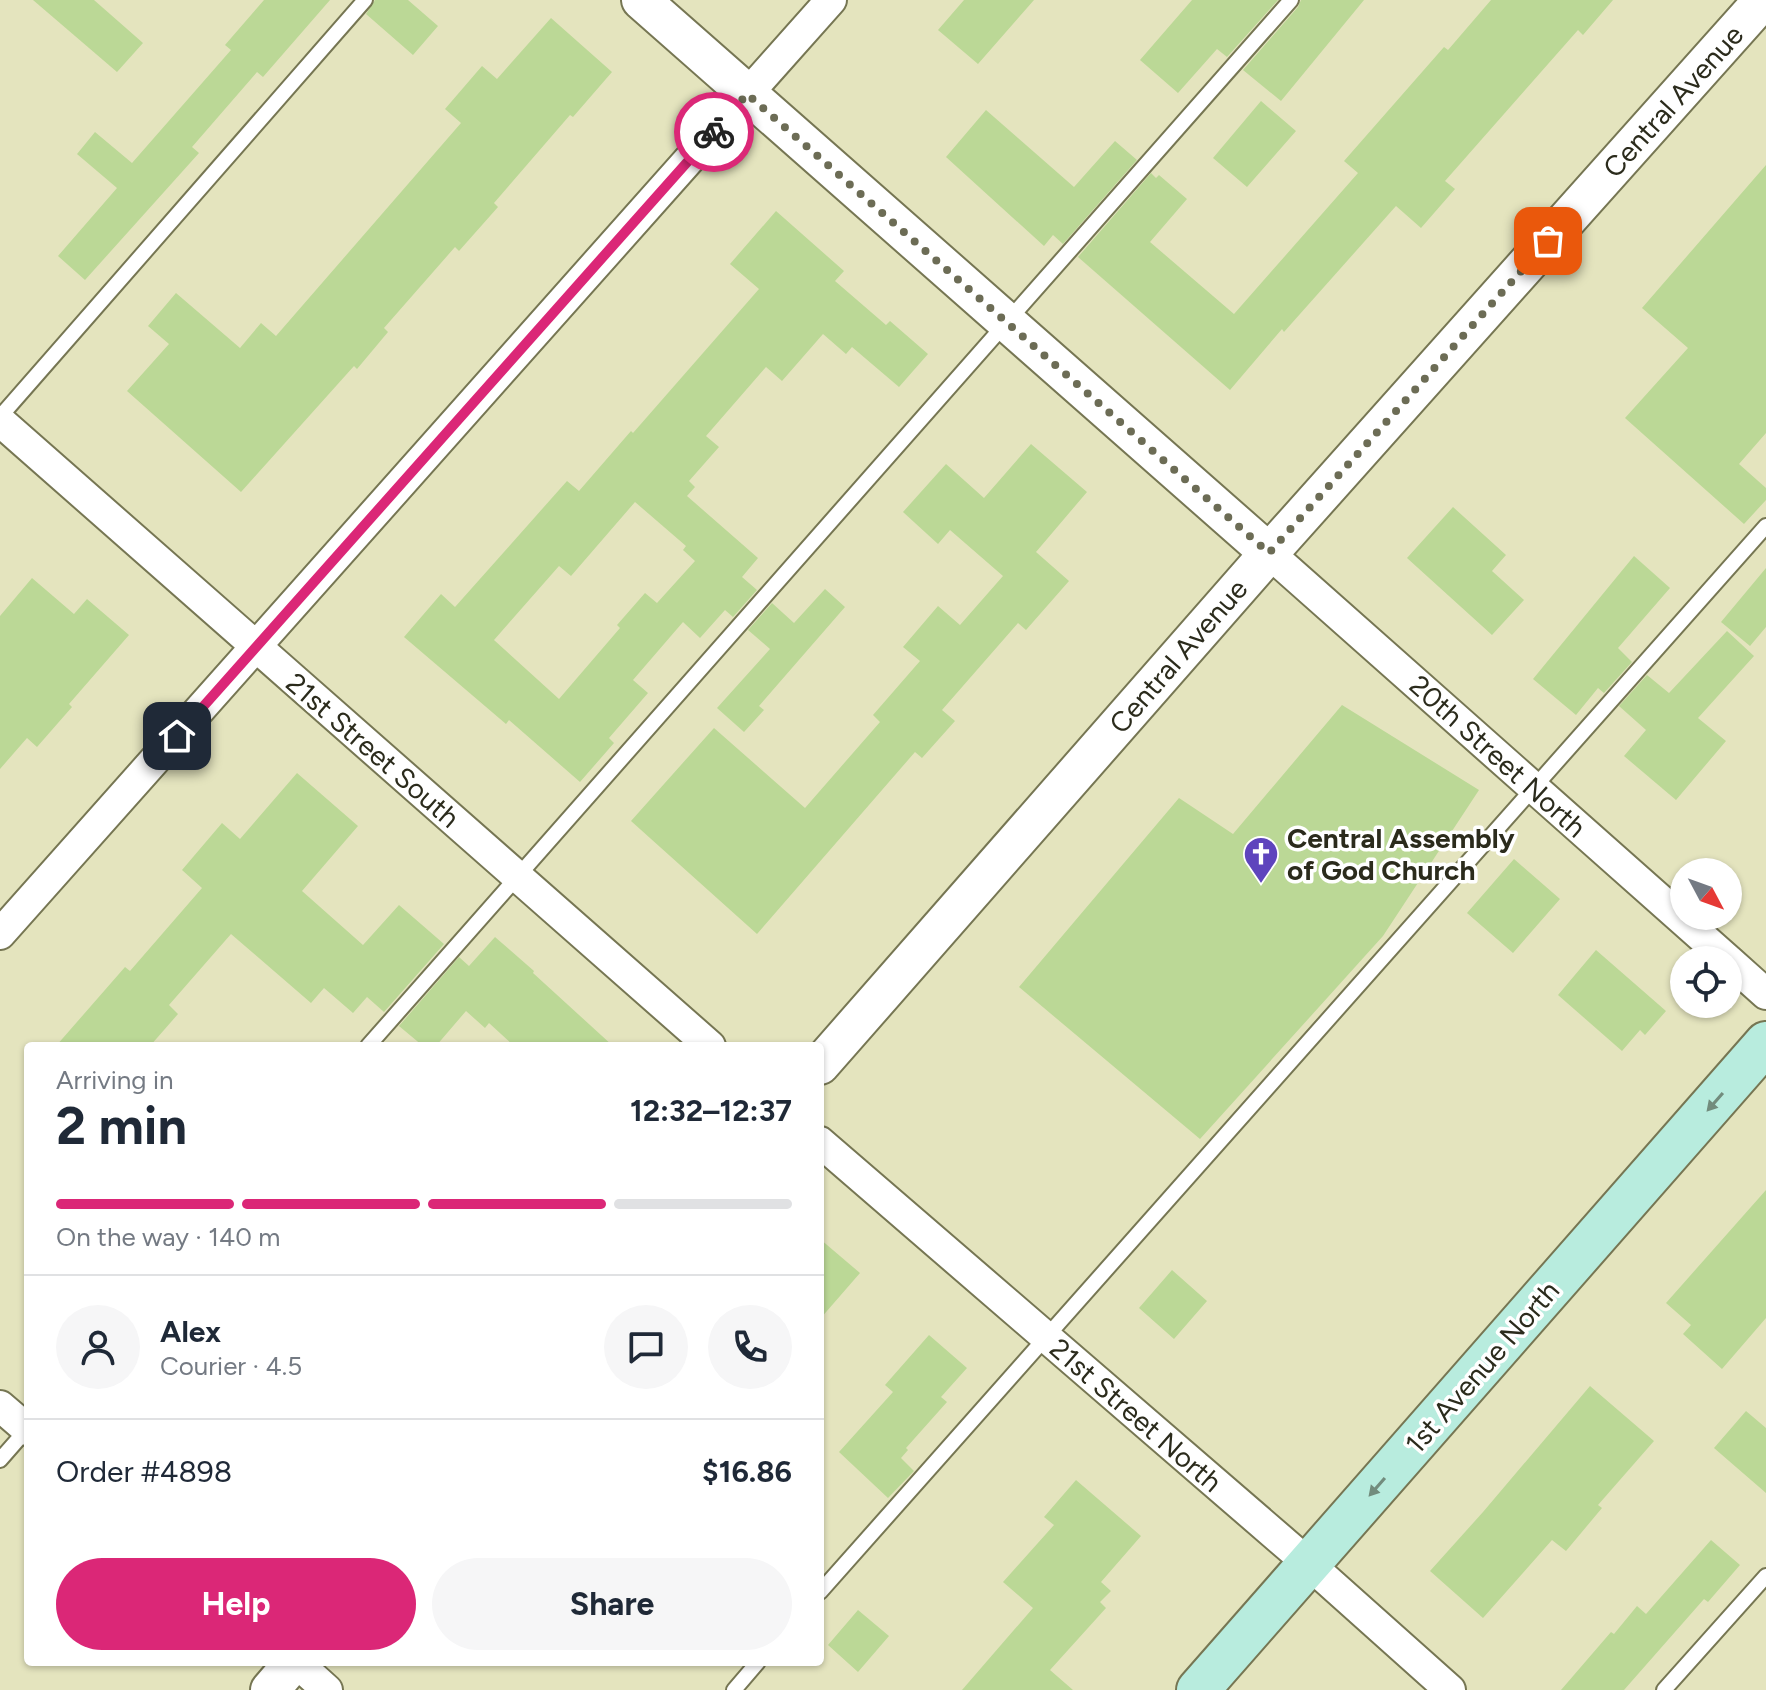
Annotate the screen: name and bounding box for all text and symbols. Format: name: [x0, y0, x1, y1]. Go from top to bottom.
street label: Central Avenue: [1596, 18, 1750, 184]
courier: [674, 92, 754, 172]
icon: bike: [692, 110, 736, 154]
pin: [1514, 207, 1582, 275]
icon: bag: [1526, 219, 1570, 263]
street label: Central Avenue: [1102, 572, 1254, 740]
street label: 21st Street South: [279, 666, 467, 834]
street label: 20th Street North: [1403, 668, 1593, 844]
pin: [143, 702, 211, 770]
icon: home: [155, 714, 199, 758]
place label: Central Assembly of God Church: [1287, 821, 1516, 887]
church icon: Central Assembly of God Church: [1242, 835, 1280, 885]
north arrow: [1670, 858, 1742, 930]
map controls: [1670, 858, 1742, 1018]
button: locate: [1670, 946, 1742, 1018]
text: Arriving in: [56, 1064, 174, 1096]
text: 12:32–12:37: [630, 1092, 792, 1129]
one-way arrow: [1706, 1092, 1724, 1111]
text: 2 min: [56, 1095, 187, 1157]
text: On the way · 140 m: [56, 1221, 280, 1253]
street label: 1st Avenue North: [1398, 1274, 1566, 1460]
button: person: [56, 1305, 140, 1389]
button: chat: [604, 1305, 688, 1389]
button: phone: [708, 1305, 792, 1389]
text: Alex: [160, 1313, 221, 1350]
street label: 21st Street North: [1043, 1331, 1229, 1499]
text: Courier · 4.5: [160, 1350, 302, 1382]
text: Order #4898: [56, 1453, 232, 1490]
text: $16.86: [702, 1453, 792, 1490]
one-way arrow: [1369, 1476, 1386, 1496]
button: Help: [56, 1558, 416, 1650]
button: Share: [432, 1558, 792, 1650]

